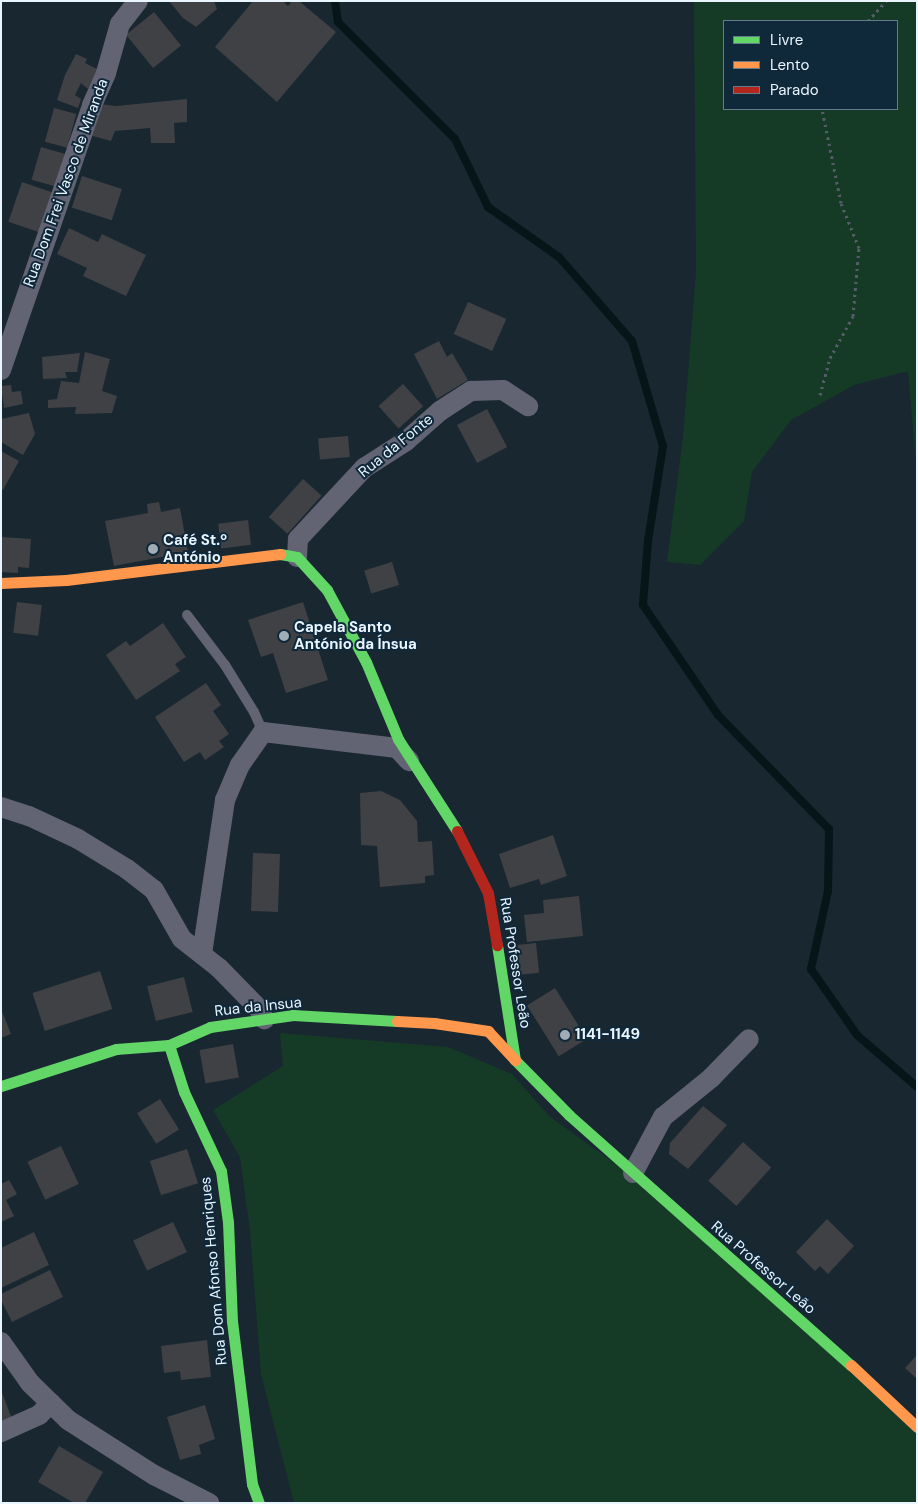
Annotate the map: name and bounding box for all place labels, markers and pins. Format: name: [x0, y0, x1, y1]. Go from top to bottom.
place label: Café St.º António: [163, 531, 227, 566]
marker: Café St.º António: [147, 543, 159, 555]
place label: Capela Santo António da Ínsua: [294, 618, 417, 653]
marker: Capela Santo António da Ínsua: [278, 630, 290, 642]
place label: 1141-1149: [575, 1026, 640, 1044]
marker: 1141-1149: [559, 1029, 571, 1041]

